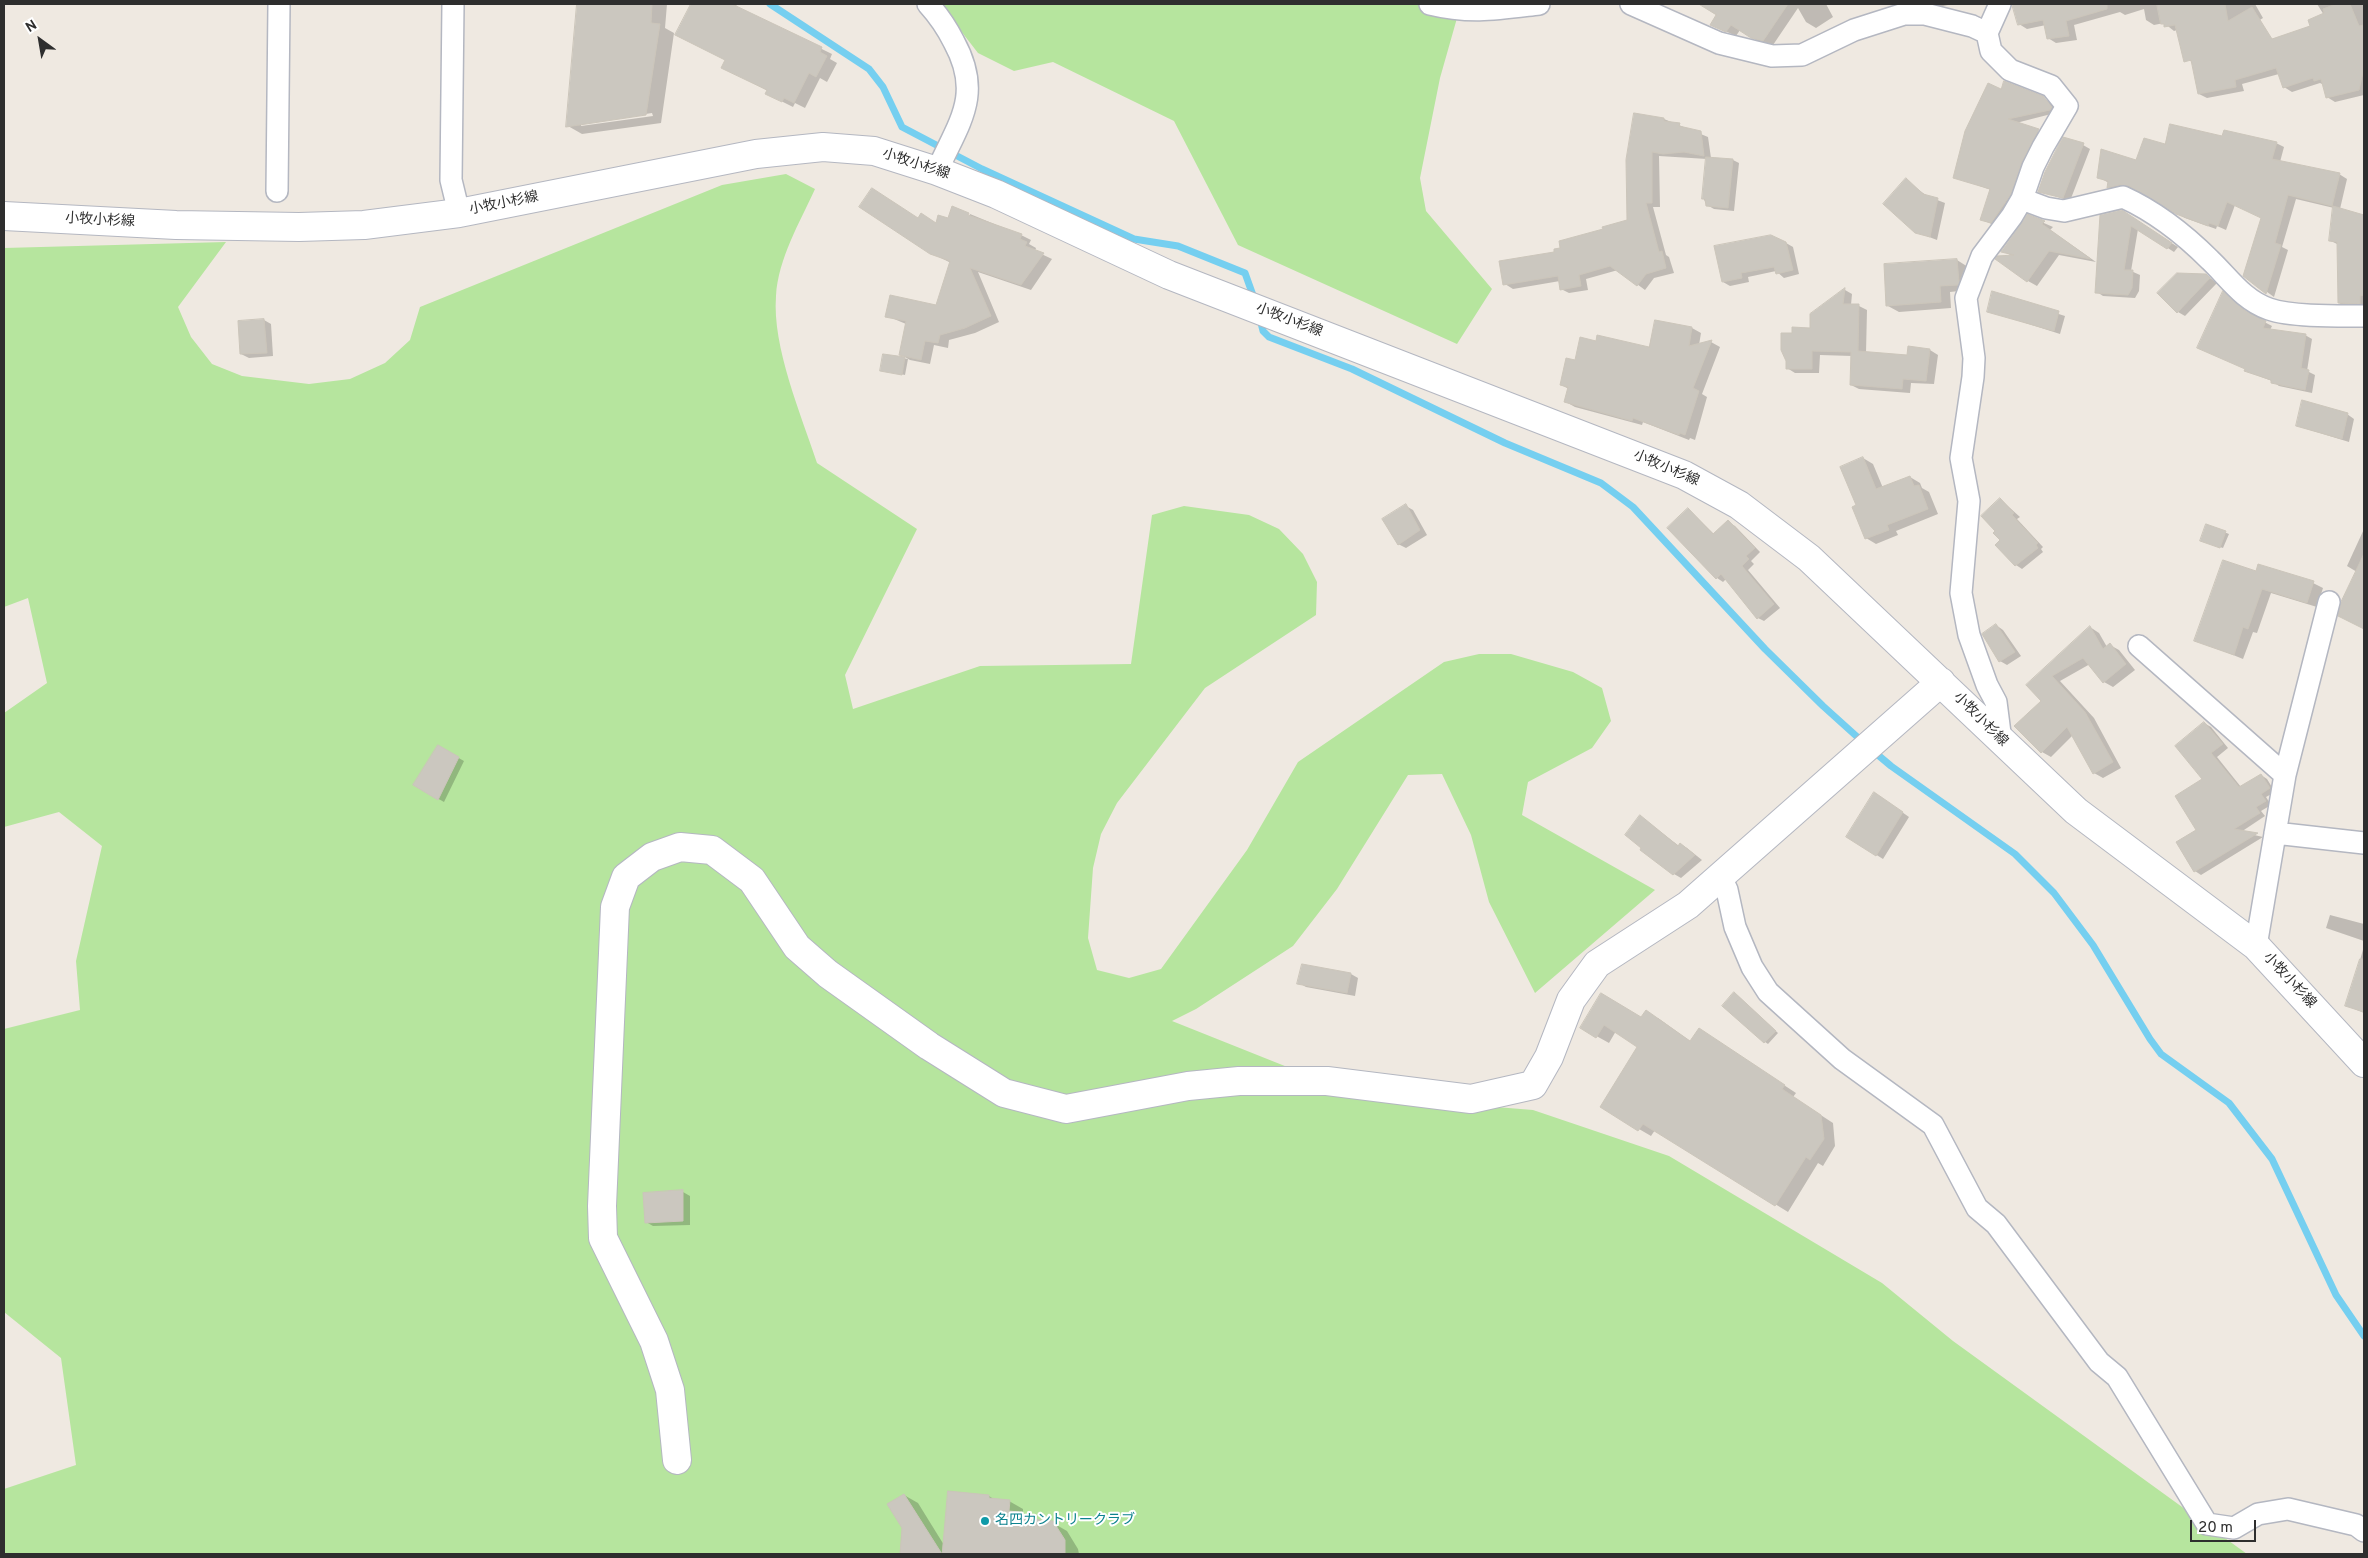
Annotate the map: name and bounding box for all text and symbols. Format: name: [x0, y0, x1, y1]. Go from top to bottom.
north arrow: [15, 15, 65, 65]
text: N: [23, 17, 41, 37]
street label: 小牧小杉線: [880, 146, 952, 184]
street label: 小牧小杉線: [468, 189, 540, 219]
street label: 小牧小杉線: [65, 211, 135, 231]
street label: 小牧小杉線: [1253, 301, 1325, 341]
street label: 小牧小杉線: [1631, 448, 1701, 490]
street label: 小牧小杉線: [1949, 689, 2011, 751]
street label: 小牧小杉線: [2259, 950, 2319, 1012]
scale bar: [2193, 1510, 2259, 1542]
place label: 名四カントリークラブ: [995, 1513, 1135, 1529]
marker: 名四カントリークラブ: [979, 1515, 991, 1527]
text: 20 m: [2198, 1519, 2233, 1538]

